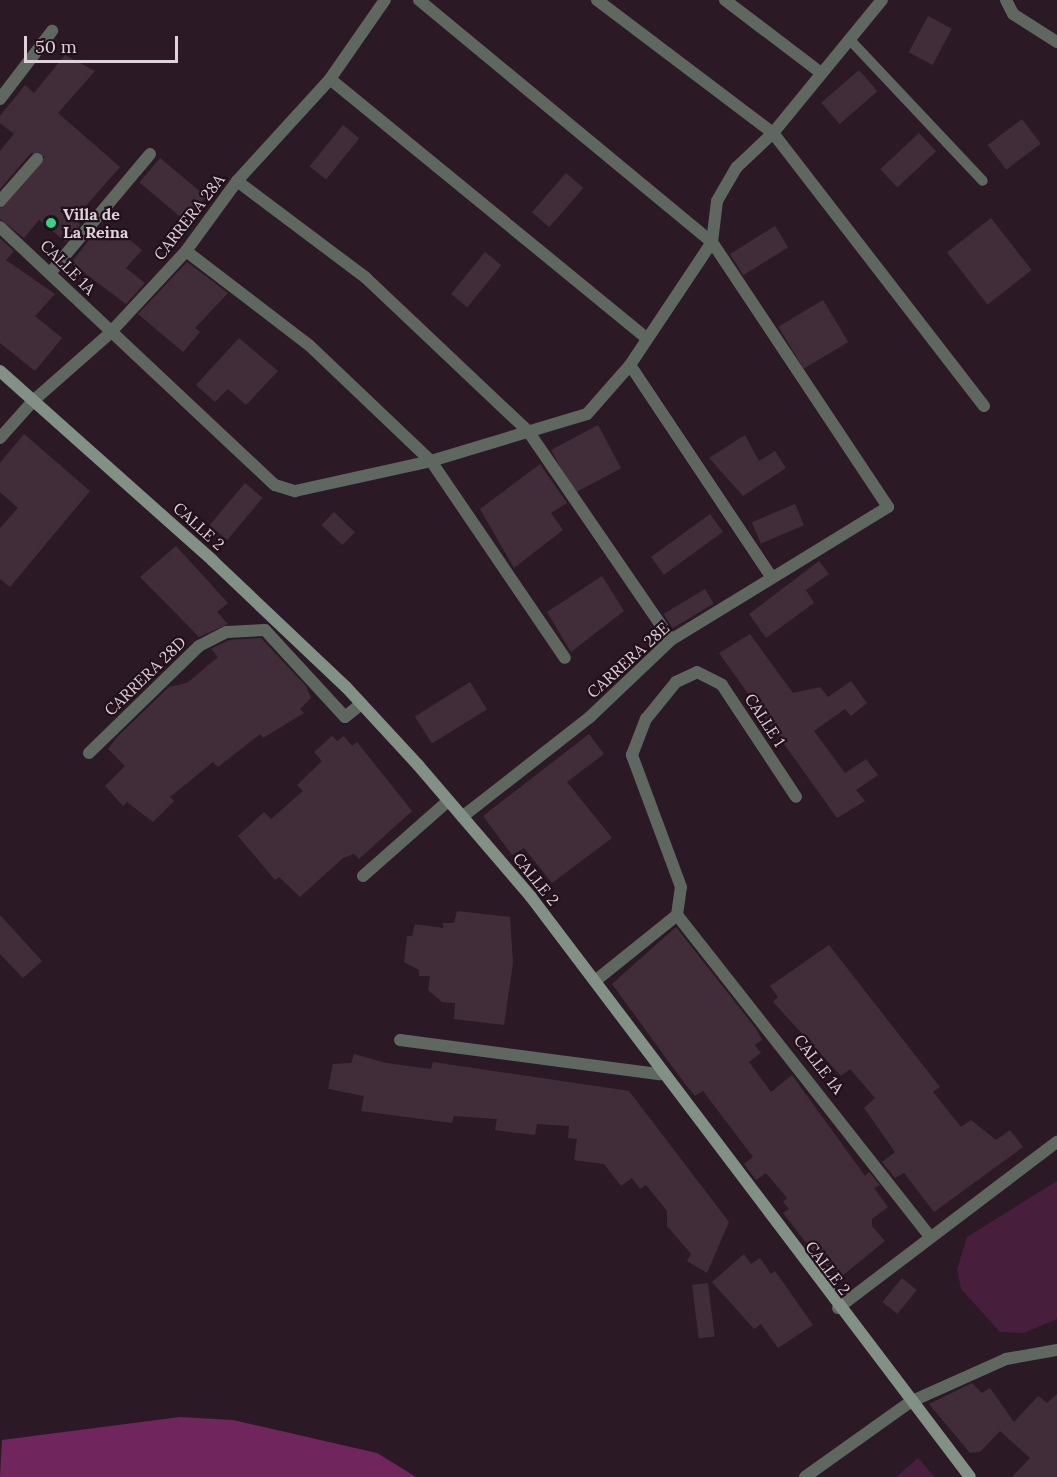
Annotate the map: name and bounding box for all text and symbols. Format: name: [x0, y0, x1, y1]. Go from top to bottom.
scale bar: [27, 24, 182, 62]
text: 50 m: [35, 35, 77, 58]
street label: CARRERA 28A: [149, 170, 229, 264]
place label: Villa de La Reina: [63, 204, 128, 242]
marker: Villa de La Reina: [44, 216, 58, 230]
street label: CALLE 1A: [37, 236, 99, 298]
street label: CALLE 2: [169, 498, 229, 554]
street label: CARRERA 28E: [583, 618, 673, 702]
street label: CARRERA 28D: [100, 632, 190, 720]
street label: CALLE 1: [741, 690, 789, 750]
street label: CALLE 2: [509, 849, 563, 909]
street label: CALLE 1A: [790, 1031, 848, 1097]
street label: CALLE 2: [802, 1237, 854, 1299]

